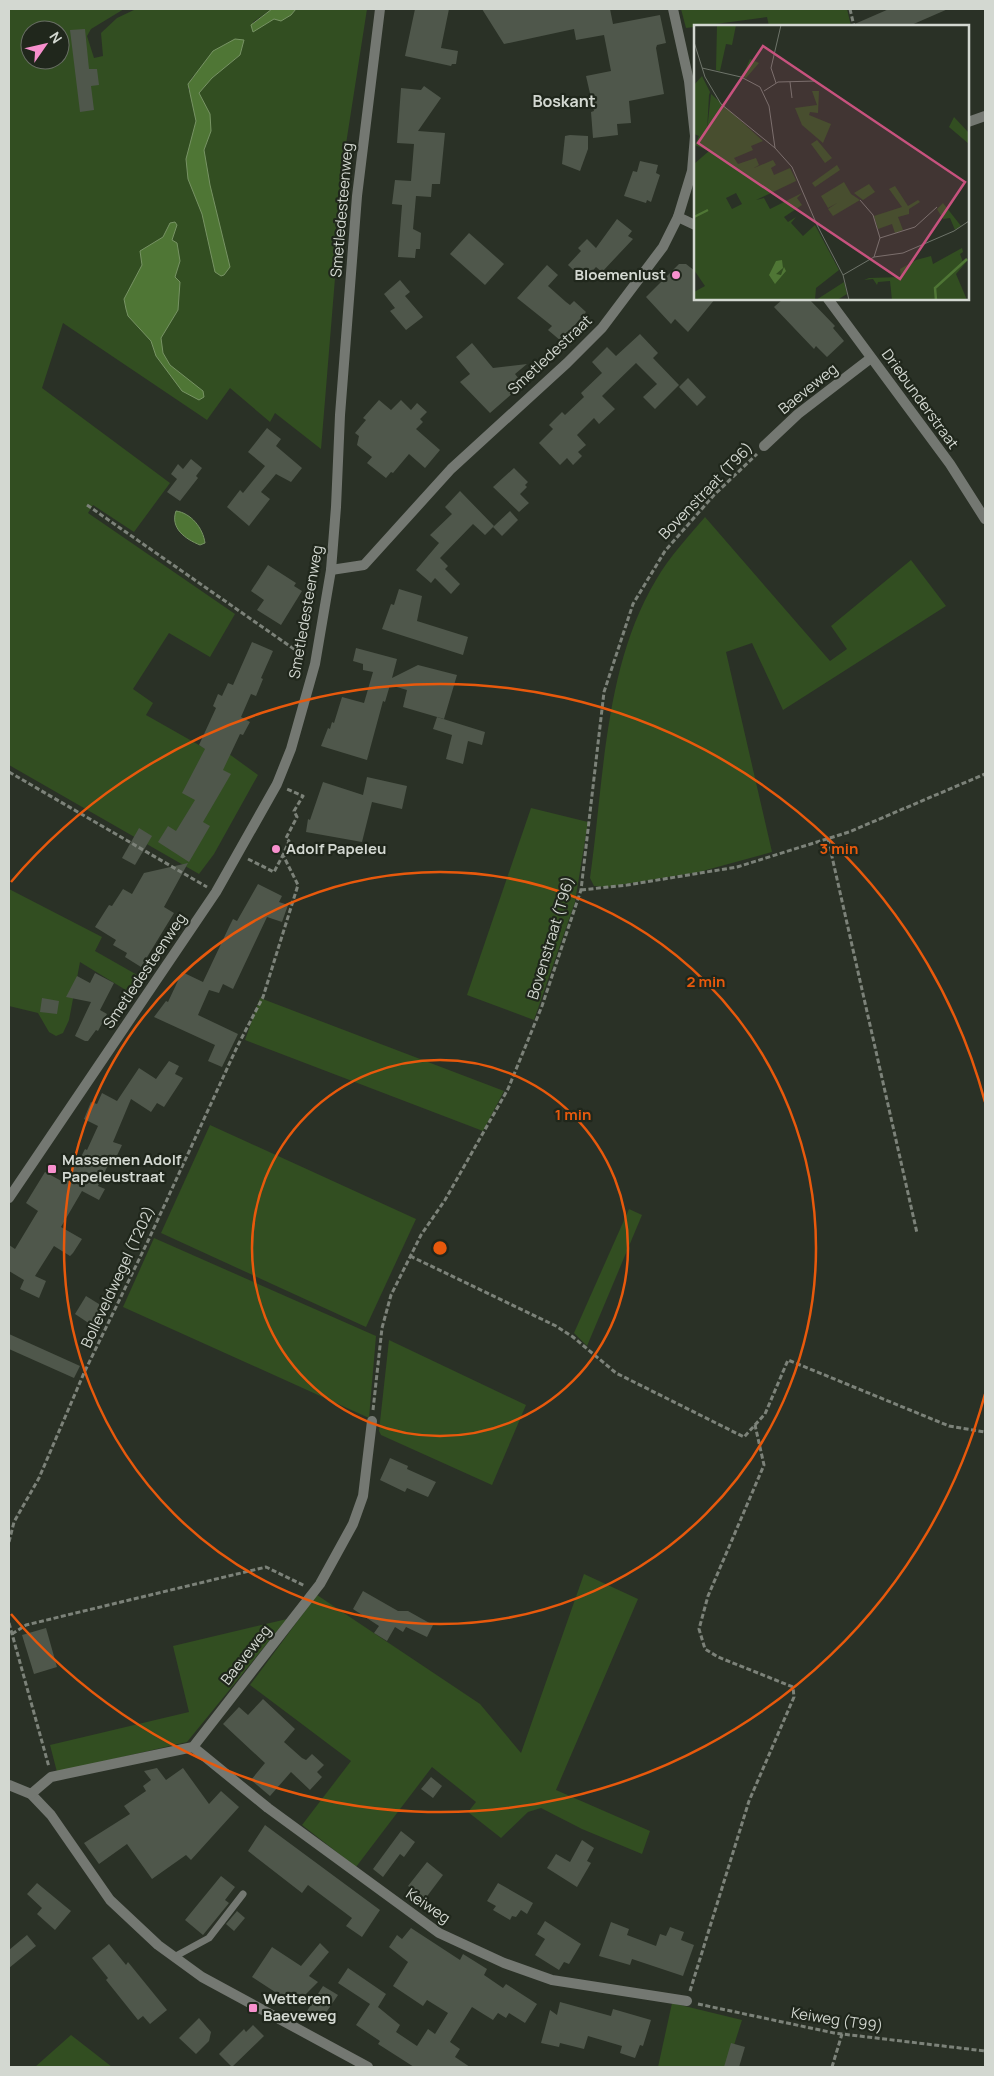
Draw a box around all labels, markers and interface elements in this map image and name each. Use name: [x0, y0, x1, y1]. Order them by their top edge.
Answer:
north arrow: [20, 20, 70, 70]
inset map: [694, 25, 969, 300]
text: N: [46, 28, 67, 47]
district label: Boskant: [532, 90, 596, 112]
street label: Smetledesteenweg: [325, 142, 358, 278]
place label: Bloemenlust: [574, 264, 666, 285]
marker: Bloemenlust: [670, 269, 682, 281]
street label: Smetledestraat: [503, 310, 596, 399]
street label: Driebunderstraat: [877, 344, 964, 453]
street label: Baeveweg: [774, 358, 842, 419]
street label: Bovenstraat (T96): [654, 437, 757, 544]
street label: Smetledesteenweg: [283, 543, 328, 680]
place label: Adolf Papeleu: [286, 838, 386, 859]
text: 3 min: [820, 838, 858, 859]
marker: Adolf Papeleu: [270, 843, 282, 855]
street label: Bovenstraat (T96): [522, 874, 579, 1002]
street label: Smetledesteenweg: [98, 909, 191, 1033]
text: 2 min: [686, 971, 726, 992]
text: 1 min: [555, 1104, 591, 1125]
place label: Massemen Adolf Papeleustraat: [62, 1149, 182, 1187]
marker: Massemen Adolf Papeleustraat: [46, 1163, 58, 1175]
street label: Bolleveldwegel (T202): [75, 1203, 160, 1351]
centre of rings: [431, 1239, 449, 1257]
street label: Baeveweg: [216, 1620, 276, 1689]
street label: Keiweg: [402, 1883, 455, 1928]
place label: Wetteren Baeveweg: [263, 1988, 337, 2026]
marker: Wetteren Baeveweg: [247, 2002, 259, 2014]
street label: Keiweg (T99): [790, 2002, 885, 2037]

